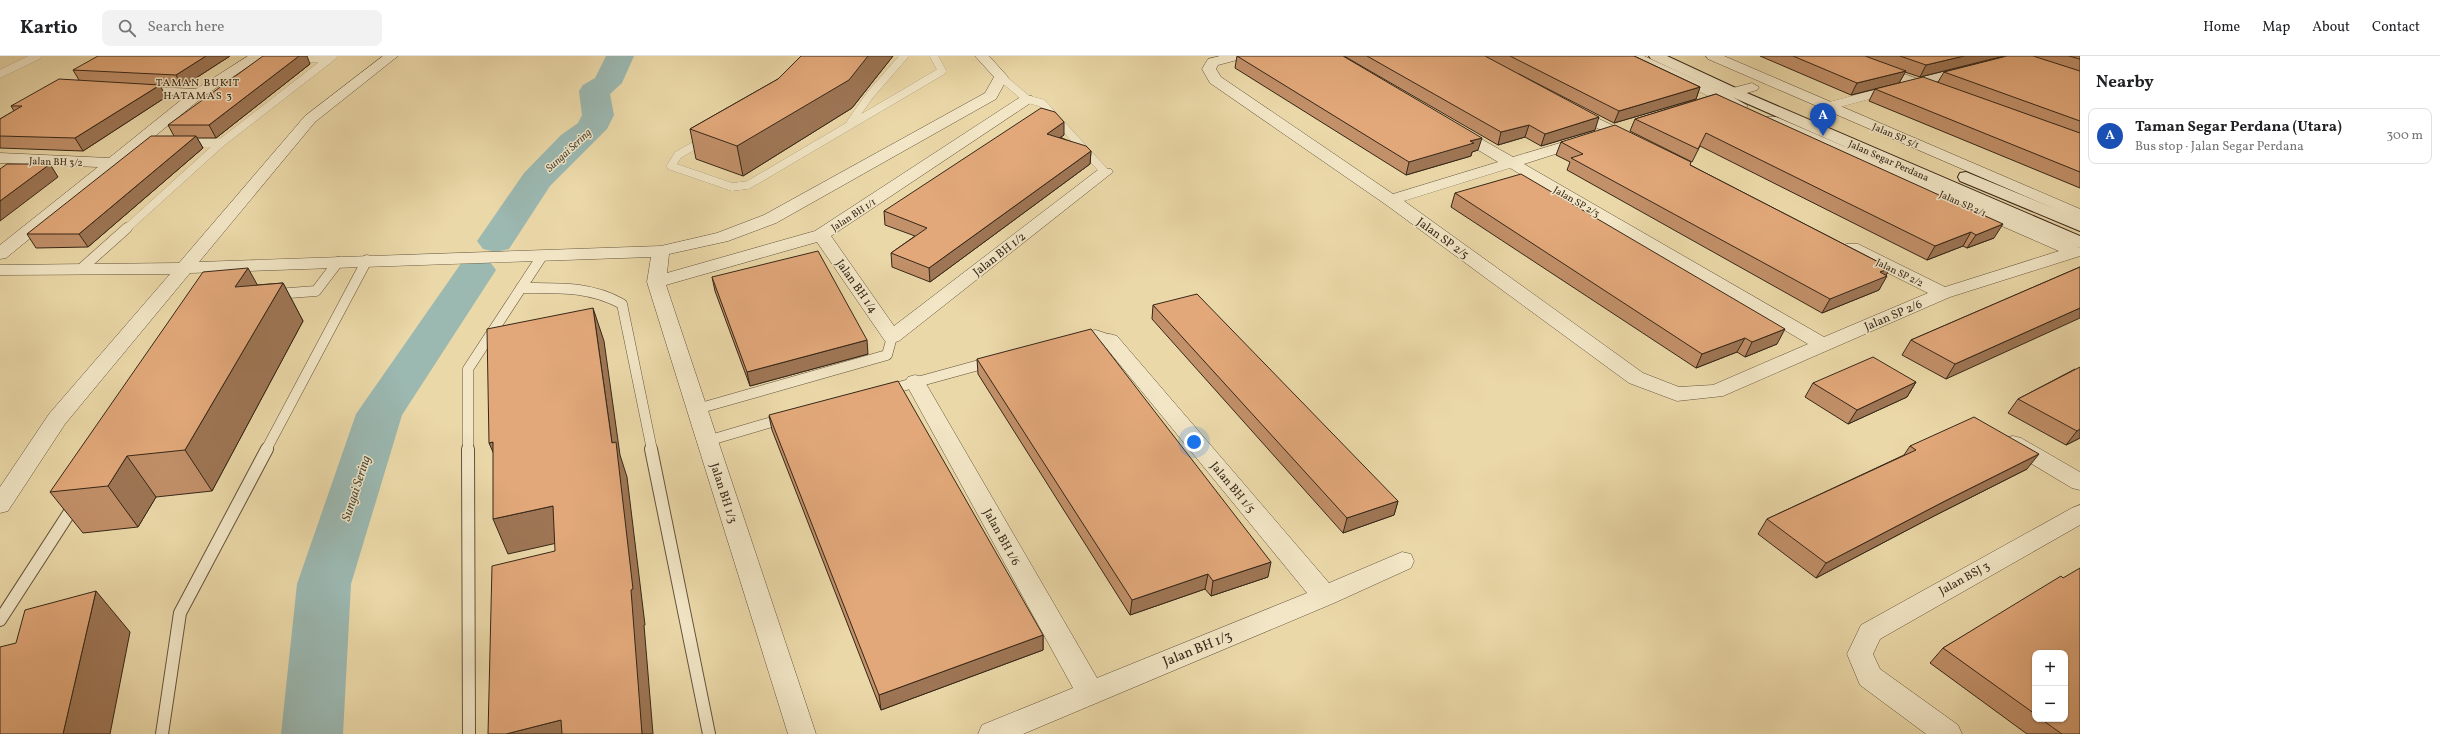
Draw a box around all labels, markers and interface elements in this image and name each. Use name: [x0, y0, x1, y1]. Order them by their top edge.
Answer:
search box: [102, 10, 382, 46]
text: Kartio: [20, 15, 78, 41]
icon: search: [116, 17, 138, 39]
text: Search here: [148, 17, 224, 38]
text: Home: [2203, 18, 2240, 37]
text: Map: [2262, 18, 2290, 37]
text: About: [2312, 18, 2350, 37]
text: Contact: [2372, 18, 2420, 37]
text: Nearby: [2096, 71, 2154, 94]
district label: TAMAN BUKIT HATAMAS 3: [156, 76, 240, 104]
pin: A: [1810, 103, 1836, 136]
text: Taman Segar Perdana (Utara): [2135, 117, 2342, 138]
street label: Jalan SP 5/1: [1870, 120, 1921, 152]
water label: Sungai Sering: [543, 126, 595, 176]
text: A: [2105, 127, 2115, 145]
text: 300 m: [2387, 127, 2423, 145]
street label: Jalan Segar Perdana: [1846, 137, 1931, 185]
text: Bus stop · Jalan Segar Perdana: [2135, 138, 2304, 156]
street label: Jalan BH 3/2: [29, 154, 83, 170]
street label: Jalan SP 2/3: [1551, 183, 1602, 221]
street label: Jalan SP 2/1: [1937, 187, 1988, 221]
street label: Jalan BH 1/1: [828, 195, 879, 235]
street label: Jalan SP 2/5: [1413, 214, 1472, 263]
street label: Jalan BH 1/2: [970, 229, 1029, 280]
street label: Jalan SP 2/2: [1873, 255, 1926, 290]
street label: Jalan BH 1/4: [832, 256, 881, 317]
street label: Jalan SP 2/6: [1862, 297, 1925, 335]
your location: [1184, 432, 1204, 452]
water label: Sungai Sering: [338, 453, 376, 524]
street label: Jalan BH 1/5: [1206, 459, 1258, 517]
street label: Jalan BH 1/3: [706, 461, 740, 526]
street label: Jalan BH 1/6: [979, 506, 1023, 569]
street label: Jalan BSJ 3: [1936, 558, 1993, 599]
street label: Jalan BH 1/3: [1160, 627, 1235, 672]
map controls: [2032, 650, 2068, 722]
button: +: [2032, 650, 2068, 686]
button: −: [2032, 686, 2068, 722]

